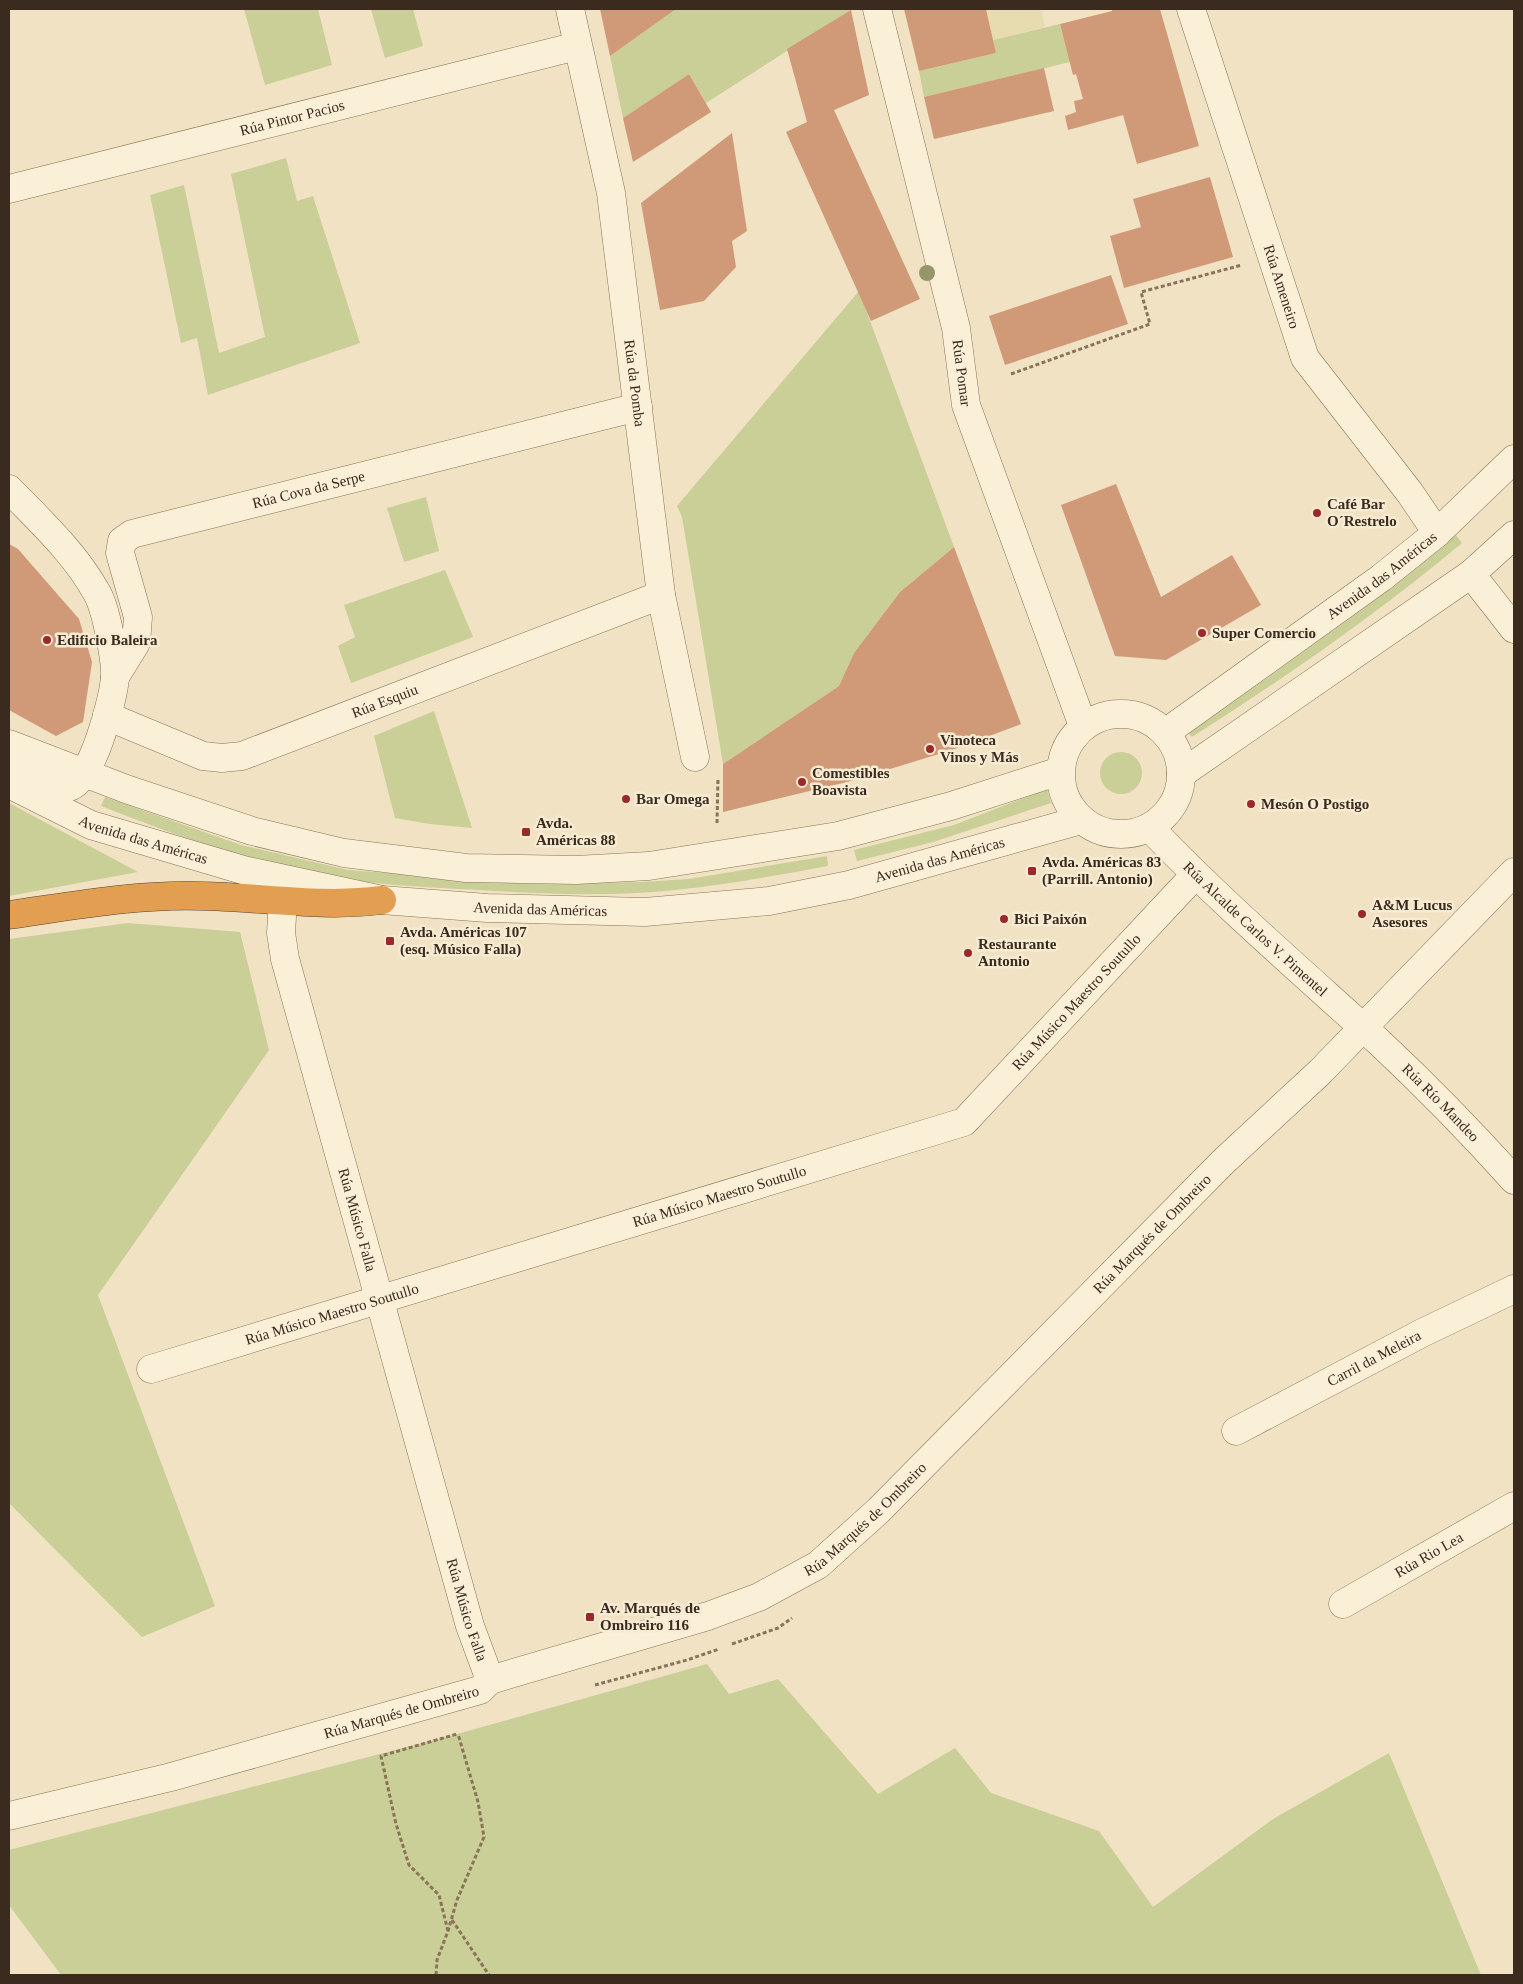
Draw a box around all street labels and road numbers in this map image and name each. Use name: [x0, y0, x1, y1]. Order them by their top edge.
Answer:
street label: Rúa Pintor Pacios: [238, 97, 346, 139]
street label: Rúa Ameneiro: [1261, 243, 1303, 330]
street label: Rúa da Pomba: [621, 339, 648, 428]
street label: Rúa Pomar: [950, 339, 974, 407]
street label: Rúa Cova da Serpe: [251, 468, 367, 511]
street label: Avenida das Américas: [1324, 528, 1440, 622]
street label: Rúa Esquiu: [349, 681, 420, 721]
street label: Avenida das Américas: [76, 812, 210, 867]
street label: Avenida das Américas: [873, 834, 1007, 885]
street label: Rúa Alcalde Carlos V. Pimentel: [1180, 859, 1331, 1000]
street label: Avenida das Américas: [473, 899, 608, 919]
street label: Rúa Músico Maestro Soutullo: [1009, 931, 1144, 1073]
street label: Rúa Río Mandeo: [1399, 1061, 1482, 1145]
street label: Rúa Músico Maestro Soutullo: [631, 1162, 808, 1230]
street label: Rúa Músico Falla: [335, 1166, 379, 1274]
street label: Rúa Marqués de Ombreiro: [1090, 1171, 1214, 1297]
street label: Rúa Músico Maestro Soutullo: [243, 1280, 421, 1348]
street label: Carril da Meleira: [1325, 1327, 1424, 1389]
street label: Rúa Marqués de Ombreiro: [801, 1459, 929, 1579]
street label: Rúa Rio Lea: [1392, 1529, 1466, 1581]
street label: Rúa Músico Falla: [444, 1556, 490, 1664]
street label: Rúa Marqués de Ombreiro: [322, 1683, 481, 1742]

